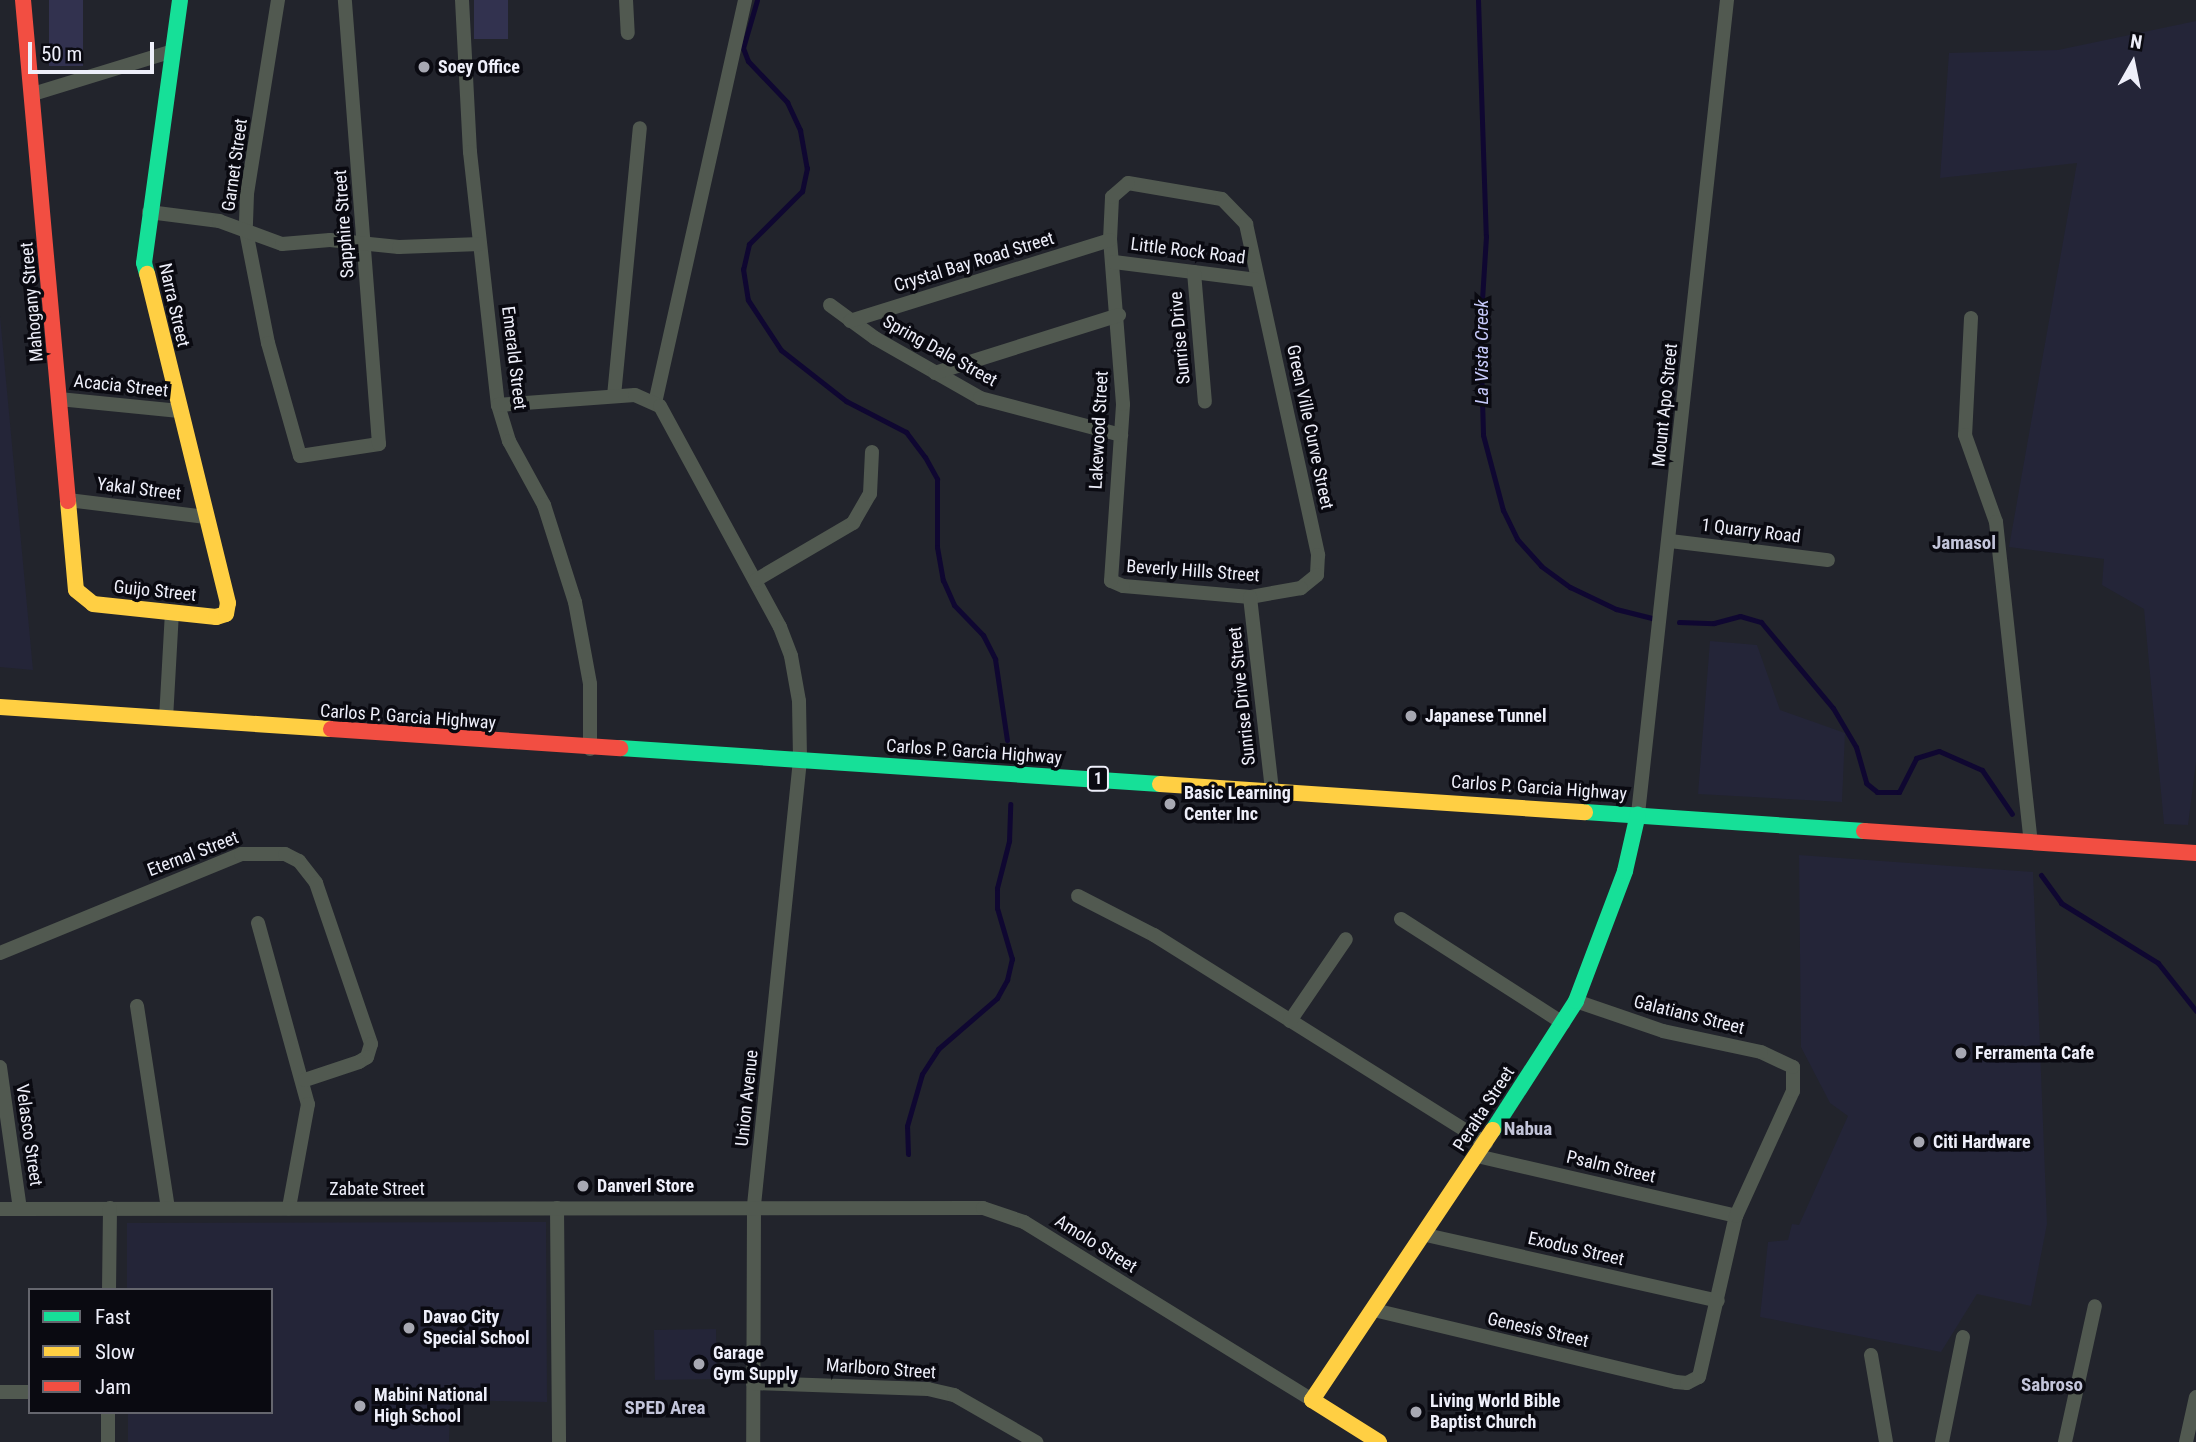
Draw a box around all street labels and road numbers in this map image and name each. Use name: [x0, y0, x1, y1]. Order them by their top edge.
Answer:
street label: Garnet Street: [218, 117, 252, 213]
street label: Sapphire Street: [329, 169, 359, 279]
street label: Crystal Bay Road Street: [891, 227, 1057, 297]
street label: Little Rock Road: [1129, 233, 1247, 269]
street label: Mahogany Street: [16, 241, 48, 363]
street label: Narra Street: [154, 261, 194, 349]
street label: Sunrise Drive: [1165, 291, 1195, 385]
street label: Emerald Street: [497, 305, 531, 411]
street label: Spring Dale Street: [879, 311, 1001, 391]
street label: Mount Apo Street: [1648, 342, 1682, 468]
street label: Green Ville Curve Street: [1282, 343, 1338, 511]
street label: Acacia Street: [73, 370, 169, 402]
street label: Lakewood Street: [1085, 370, 1113, 490]
street label: Yakal Street: [96, 473, 182, 505]
street label: 1 Quarry Road: [1700, 514, 1802, 548]
street label: Beverly Hills Street: [1126, 556, 1260, 586]
street label: Guijo Street: [113, 576, 197, 606]
street label: Sunrise Drive Street: [1224, 626, 1260, 766]
street label: Carlos P. Garcia Highway: [319, 700, 497, 734]
street label: Carlos P. Garcia Highway: [885, 735, 1063, 769]
road number: 1: [1086, 766, 1110, 792]
street label: Carlos P. Garcia Highway: [1450, 771, 1628, 805]
street label: Eternal Street: [144, 827, 242, 881]
street label: Galatians Street: [1631, 991, 1747, 1039]
street label: Union Avenue: [731, 1049, 763, 1147]
street label: Peralta Street: [1449, 1063, 1519, 1155]
street label: Velasco Street: [11, 1083, 47, 1187]
street label: Psalm Street: [1564, 1146, 1658, 1188]
street label: Zabate Street: [329, 1178, 425, 1200]
street label: Amolo Street: [1051, 1210, 1141, 1278]
street label: Exodus Street: [1526, 1227, 1626, 1271]
street label: Genesis Street: [1485, 1308, 1591, 1352]
street label: Marlboro Street: [825, 1354, 937, 1384]

